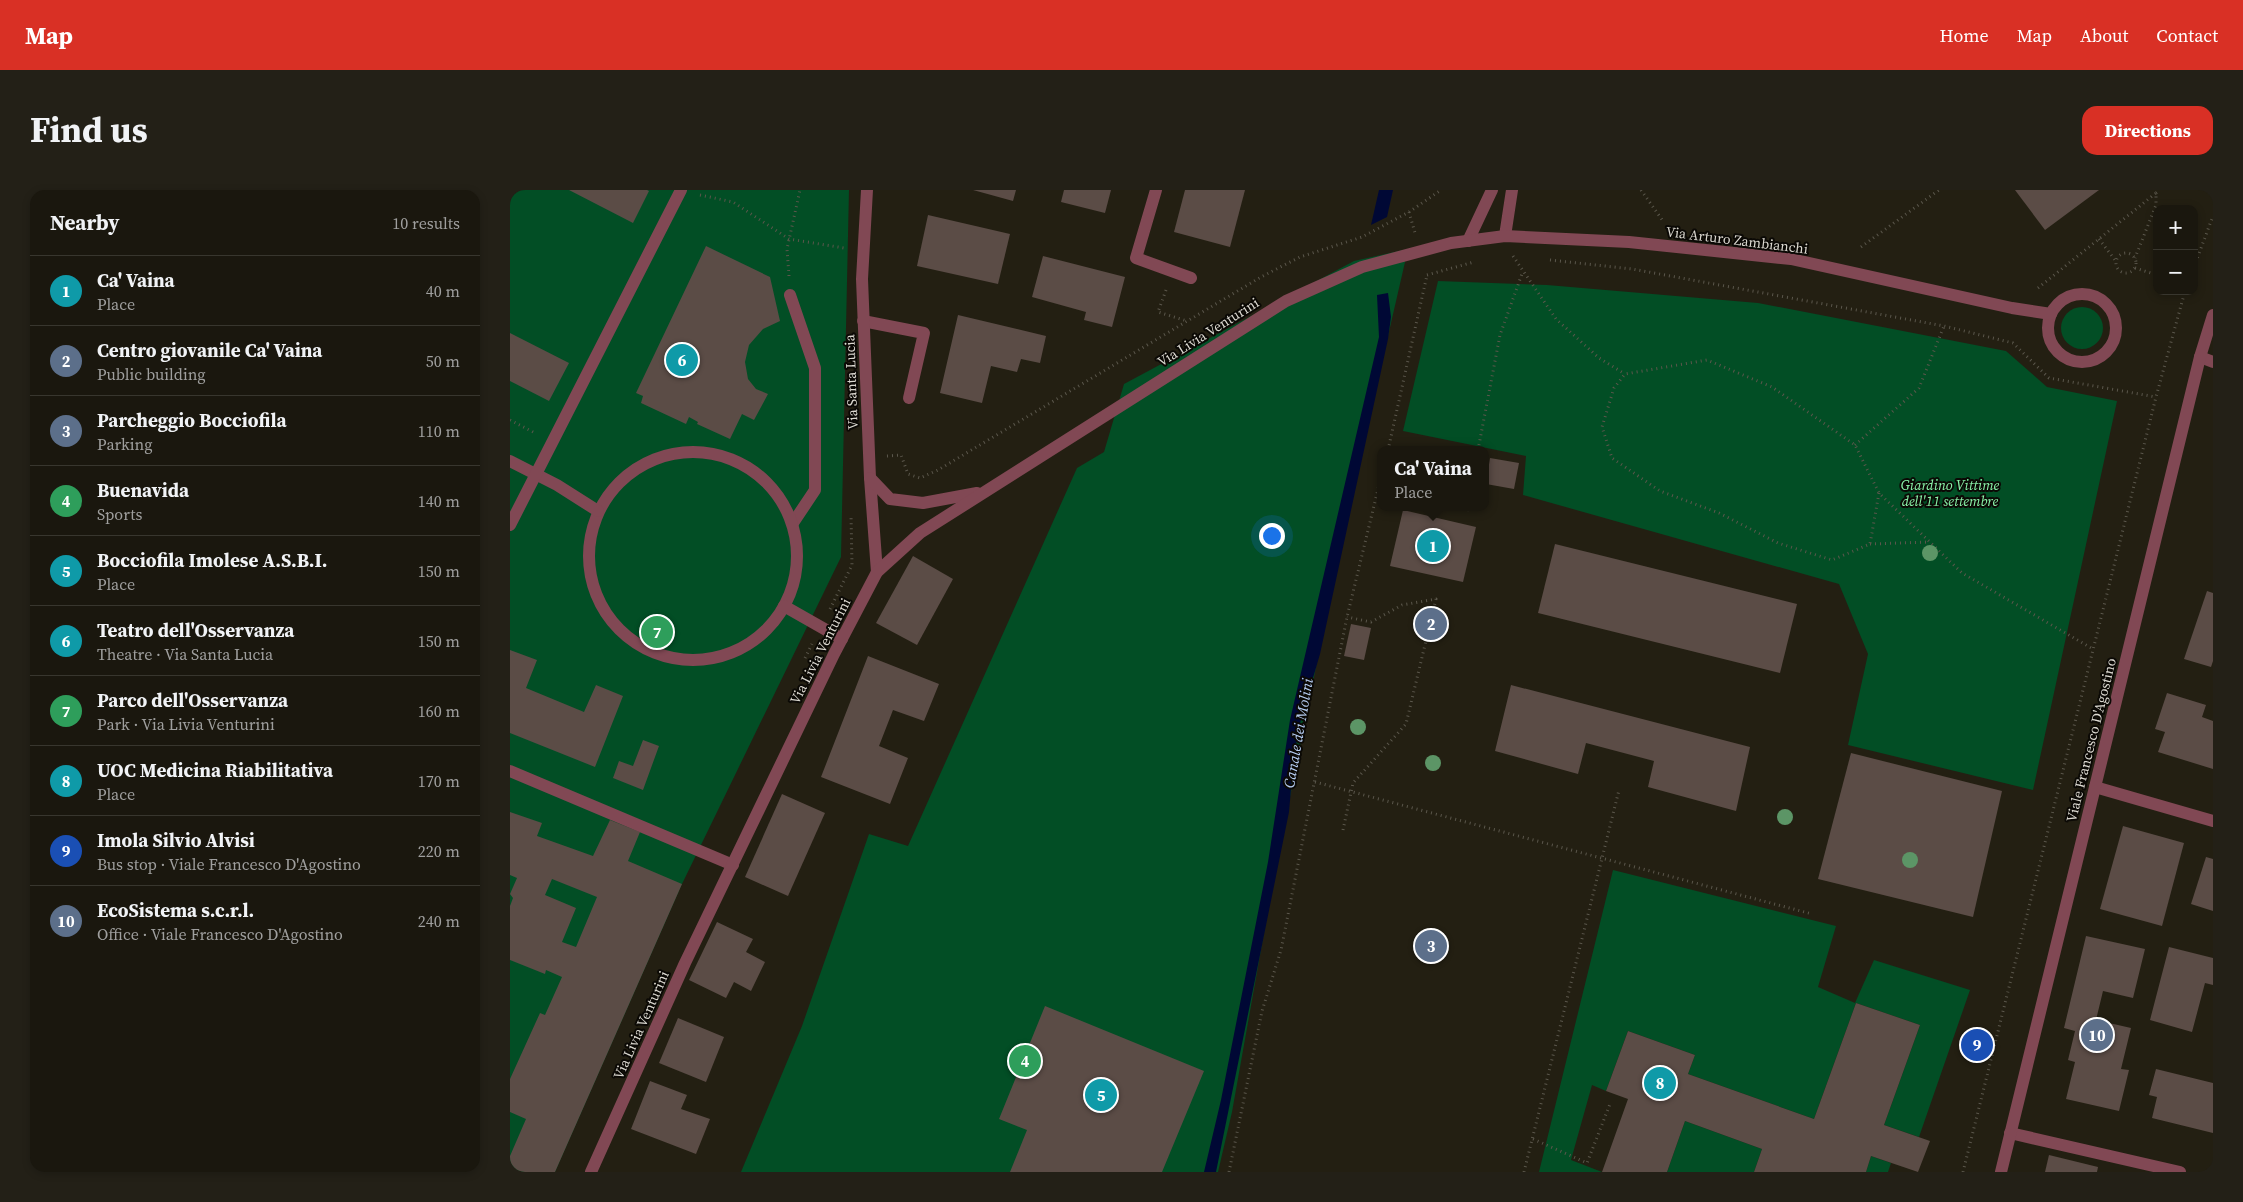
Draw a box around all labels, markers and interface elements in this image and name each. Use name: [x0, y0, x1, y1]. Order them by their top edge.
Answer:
text: Map: [25, 19, 73, 52]
text: Home: [1940, 23, 1989, 48]
text: Map: [2017, 23, 2052, 48]
text: About: [2080, 23, 2128, 48]
text: Contact: [2156, 23, 2218, 48]
text: Find us: [30, 106, 148, 154]
button: Directions: [2082, 106, 2213, 155]
map controls: [2153, 205, 2198, 295]
button: +: [2153, 205, 2198, 250]
text: Nearby: [50, 208, 120, 237]
text: 10 results: [392, 212, 460, 234]
street label: Via Arturo Zambianchi: [1665, 221, 1809, 259]
button: −: [2153, 250, 2198, 295]
text: Ca' Vaina: [97, 267, 175, 293]
text: 1: [62, 280, 70, 302]
text: 40 m: [426, 280, 460, 302]
text: Place: [97, 293, 135, 315]
street label: Via Livia Venturini: [1153, 293, 1263, 371]
street label: Via Santa Lucia: [839, 333, 863, 430]
text: Centro giovanile Ca' Vaina: [97, 337, 322, 363]
pin: 6: [666, 341, 698, 379]
text: 2: [62, 350, 70, 372]
text: 50 m: [426, 350, 460, 372]
text: Public building: [97, 363, 206, 385]
text: Parcheggio Bocciofila: [97, 407, 287, 433]
text: 3: [62, 420, 70, 442]
text: 110 m: [418, 420, 460, 442]
text: Parking: [97, 433, 153, 455]
popup: [1377, 446, 1489, 511]
text: Ca' Vaina: [1394, 455, 1472, 481]
park label: Giardino Vittime dell'11 settembre: [1901, 475, 2000, 511]
text: Buenavida: [97, 477, 189, 503]
text: Place: [1394, 481, 1432, 503]
text: 4: [62, 490, 70, 512]
text: 140 m: [418, 490, 460, 512]
text: Sports: [97, 503, 142, 525]
your location: [1259, 523, 1285, 549]
pin: 1: [1417, 527, 1449, 565]
text: Bocciofila Imolese A.S.B.I.: [97, 547, 328, 573]
text: 5: [62, 560, 70, 582]
text: 150 m: [418, 560, 460, 582]
text: Place: [97, 573, 135, 595]
street label: Via Livia Venturini: [785, 595, 855, 707]
pin: 2: [1415, 605, 1447, 643]
pin: 7: [641, 613, 673, 651]
text: Teatro dell'Osservanza: [97, 617, 294, 643]
text: 6: [62, 630, 70, 652]
text: 150 m: [418, 630, 460, 652]
text: Theatre · Via Santa Lucia: [97, 643, 273, 665]
street label: Viale Francesco D'Agostino: [2061, 656, 2121, 824]
water label: Canale dei Molini: [1278, 676, 1318, 790]
text: Parco dell'Osservanza: [97, 687, 288, 713]
text: 7: [62, 700, 70, 722]
text: 160 m: [418, 700, 460, 722]
text: Park · Via Livia Venturini: [97, 713, 275, 735]
text: UOC Medicina Riabilitativa: [97, 757, 333, 783]
text: 8: [62, 770, 70, 792]
text: 170 m: [418, 770, 460, 792]
text: Place: [97, 783, 135, 805]
text: Imola Silvio Alvisi: [97, 827, 255, 853]
text: 9: [62, 840, 70, 862]
text: 220 m: [418, 840, 460, 862]
text: Bus stop · Viale Francesco D'Agostino: [97, 853, 361, 875]
text: EcoSistema s.c.r.l.: [97, 897, 254, 923]
text: 10: [57, 910, 75, 932]
text: 240 m: [418, 910, 460, 932]
text: Office · Viale Francesco D'Agostino: [97, 923, 343, 945]
pin: 3: [1415, 927, 1447, 965]
street label: Via Livia Venturini: [608, 968, 674, 1082]
pin: 10: [2081, 1016, 2113, 1054]
pin: 9: [1961, 1026, 1993, 1064]
pin: 4: [1009, 1042, 1041, 1080]
pin: 8: [1644, 1064, 1676, 1102]
pin: 5: [1085, 1076, 1117, 1114]

